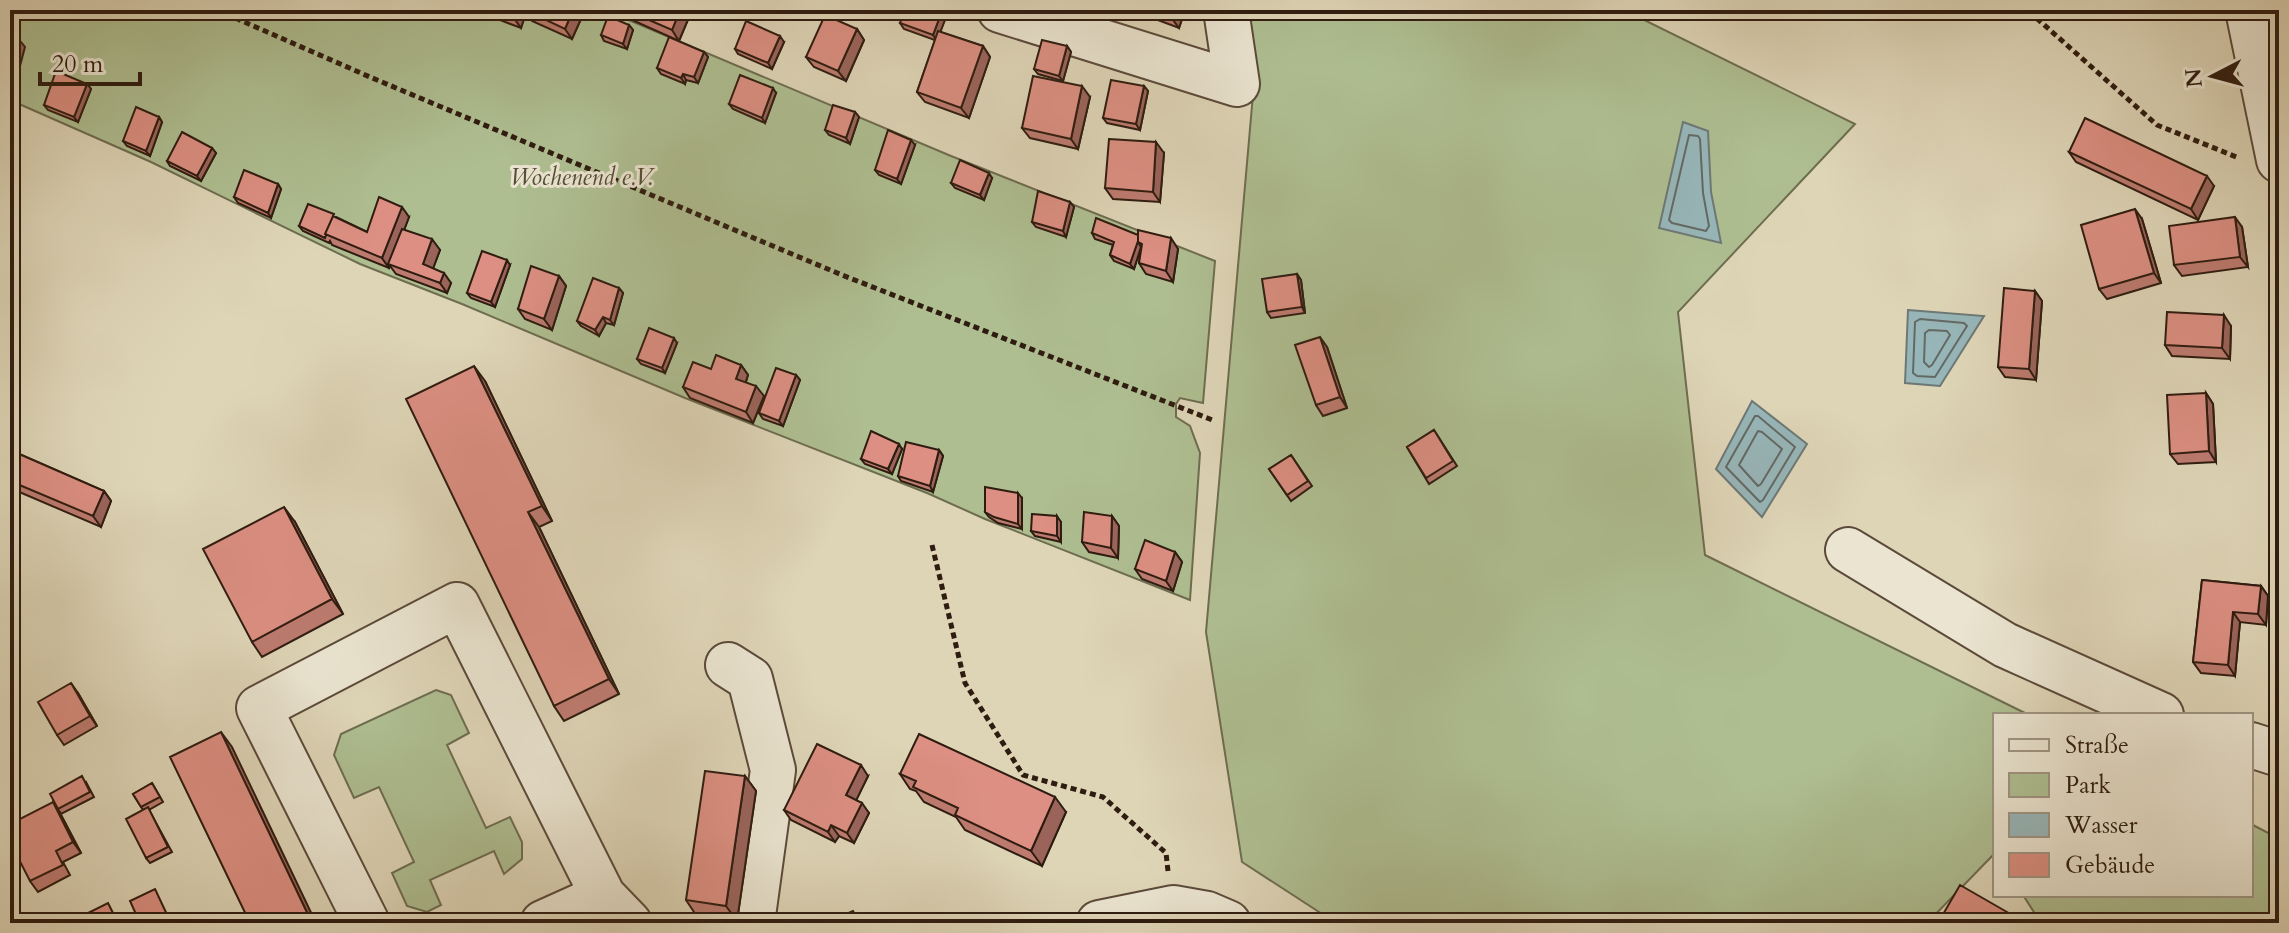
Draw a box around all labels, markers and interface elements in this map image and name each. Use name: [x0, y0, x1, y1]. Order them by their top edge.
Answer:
scale bar: [40, 36, 140, 86]
north arrow: [2173, 36, 2253, 116]
text: 20 m: [52, 48, 104, 81]
text: N: [2178, 67, 2210, 89]
park label: Wochenend e.V.: [510, 161, 655, 194]
legend: [1993, 713, 2253, 897]
text: Straße: [2065, 729, 2129, 762]
text: Park: [2065, 769, 2111, 802]
text: Wasser: [2064, 809, 2138, 842]
text: Gebäude: [2065, 849, 2155, 882]

